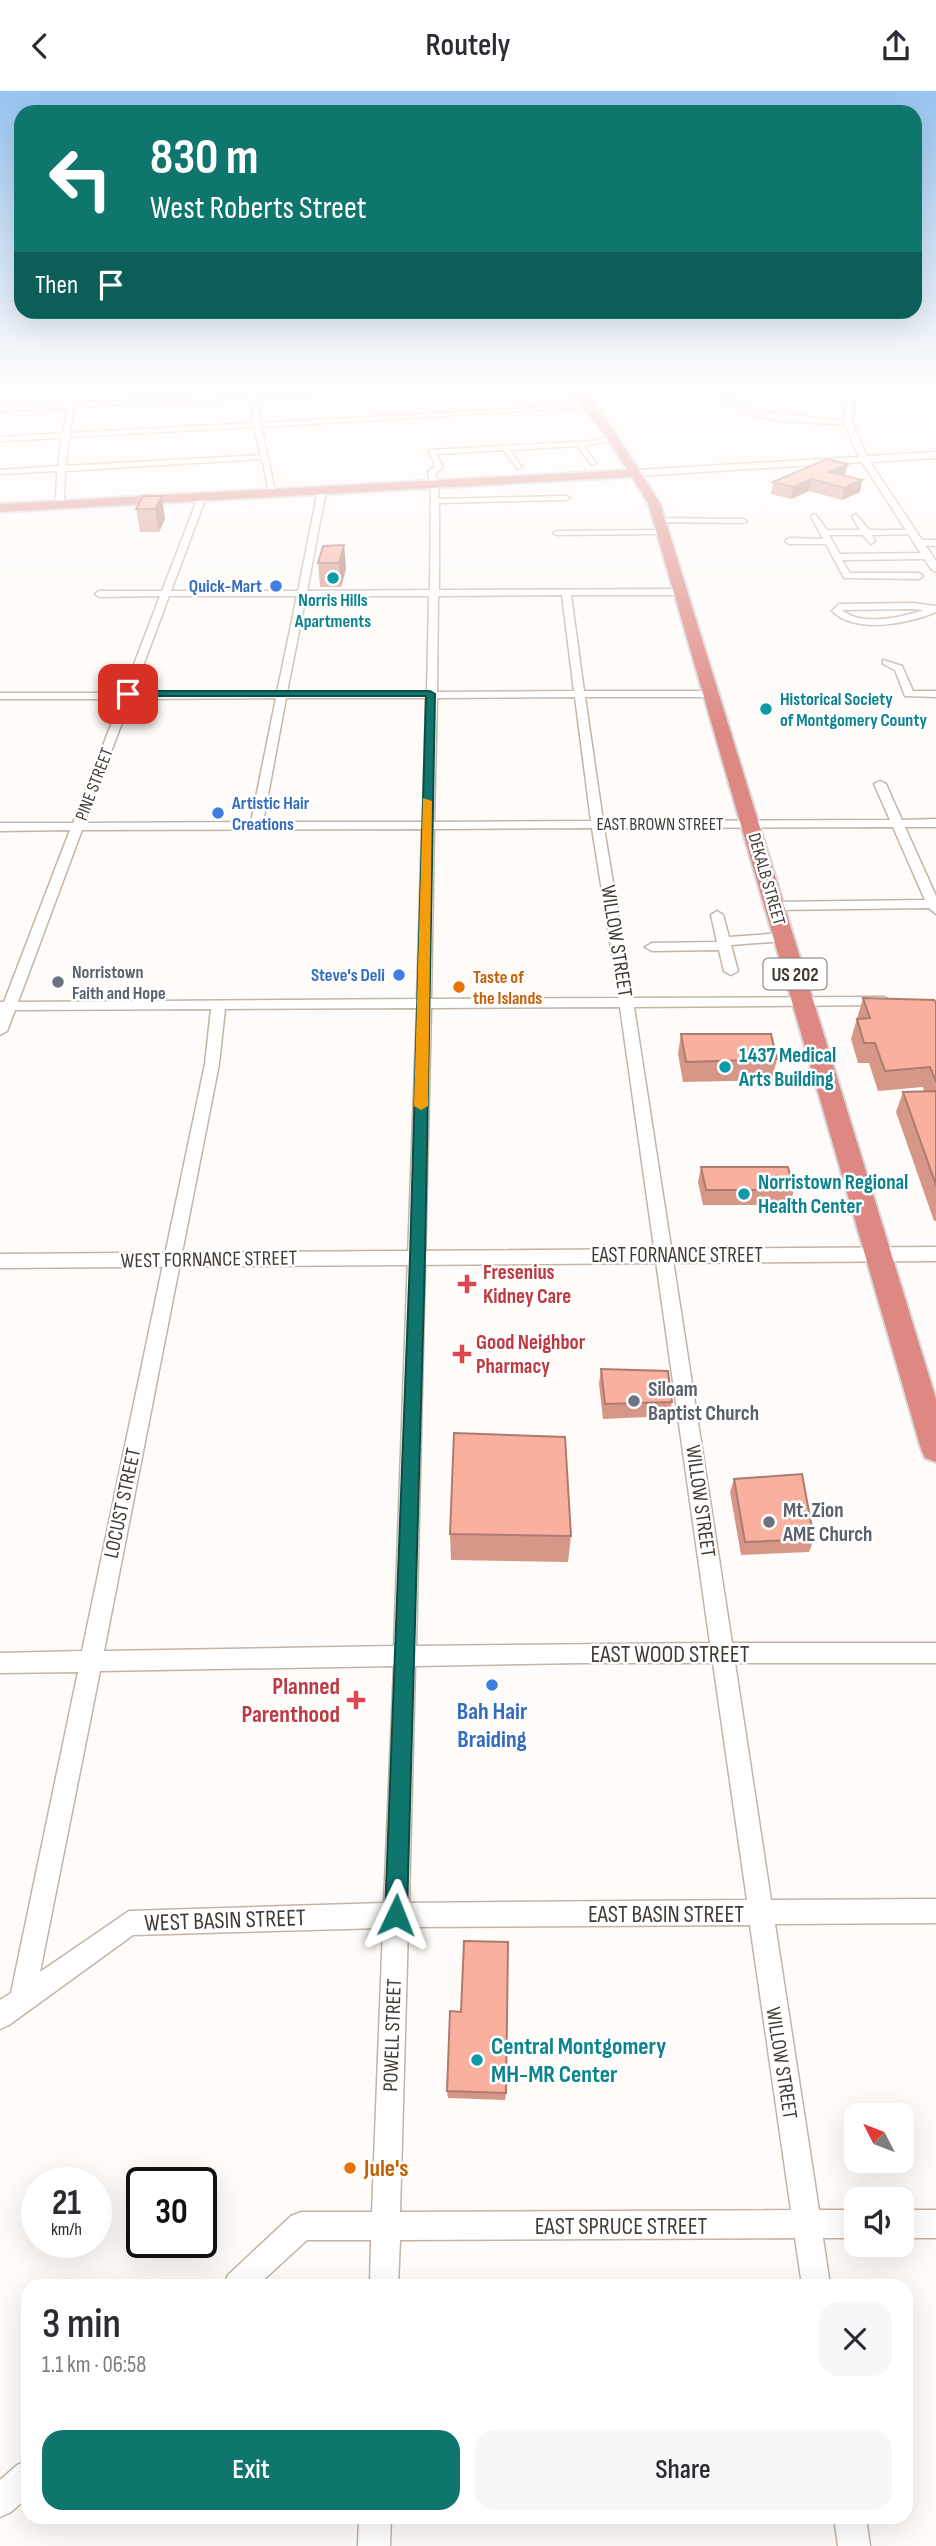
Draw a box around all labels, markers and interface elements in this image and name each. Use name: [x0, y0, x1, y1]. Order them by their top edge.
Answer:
text: Routely: [426, 26, 510, 65]
icon: back: [21, 27, 59, 65]
icon: share: [877, 27, 915, 65]
text: 830 m: [150, 129, 259, 188]
icon: left: [35, 133, 126, 224]
text: West Roberts Street: [150, 189, 367, 228]
icon: arrive: [92, 266, 130, 304]
text: Then: [35, 270, 78, 301]
marker: Norris Hills Apartments: [325, 570, 341, 586]
place label: Quick-Mart: [189, 576, 262, 597]
marker: Quick-Mart: [268, 578, 284, 594]
place label: Norris Hills Apartments: [294, 590, 371, 632]
pin: [98, 664, 158, 724]
icon: arrive: [109, 675, 147, 713]
place label: Historical Society of Montgomery County: [780, 689, 927, 731]
marker: Historical Society of Montgomery County: [758, 701, 774, 717]
street label: PINE STREET: [71, 745, 118, 823]
place label: Artistic Hair Creations: [231, 793, 310, 835]
marker: Artistic Hair Creations: [210, 805, 226, 821]
street label: EAST BROWN STREET: [597, 814, 723, 835]
street label: DEKALB STREET: [743, 831, 790, 928]
street label: WILLOW STREET: [595, 883, 638, 999]
road number: US 202: [764, 959, 826, 989]
place label: Norristown Faith and Hope: [72, 962, 166, 1004]
place label: Steve's Deli: [311, 965, 385, 986]
marker: Steve's Deli: [391, 967, 407, 983]
place label: Taste of the Islands: [473, 967, 542, 1009]
marker: Norristown Faith and Hope: [50, 974, 66, 990]
marker: Taste of the Islands: [451, 979, 467, 995]
place label: 1437 Medical Arts Building: [738, 1043, 836, 1092]
marker: 1437 Medical Arts Building: [717, 1059, 733, 1075]
place label: Norristown Regional Health Center: [758, 1170, 908, 1219]
marker: Norristown Regional Health Center: [736, 1186, 752, 1202]
street label: EAST FORNANCE STREET: [591, 1243, 763, 1268]
street label: WEST FORNANCE STREET: [121, 1245, 298, 1274]
place label: Fresenius Kidney Care: [483, 1260, 571, 1309]
marker: Fresenius Kidney Care: [457, 1274, 477, 1294]
place label: Good Neighbor Pharmacy: [476, 1330, 586, 1379]
marker: Good Neighbor Pharmacy: [454, 1346, 470, 1362]
place label: Siloam Baptist Church: [648, 1377, 759, 1426]
marker: Siloam Baptist Church: [626, 1393, 642, 1409]
street label: WILLOW STREET: [680, 1443, 721, 1559]
street label: LOCUST STREET: [99, 1445, 146, 1560]
place label: Mt. Zion AME Church: [782, 1498, 872, 1547]
marker: Mt. Zion AME Church: [761, 1514, 777, 1530]
street label: EAST WOOD STREET: [591, 1640, 750, 1669]
place label: Planned Parenthood: [241, 1672, 340, 1729]
marker: Bah Hair Braiding: [484, 1677, 500, 1693]
marker: Planned Parenthood: [346, 1690, 366, 1710]
place label: Bah Hair Braiding: [457, 1697, 528, 1754]
position arrow: [359, 1878, 433, 1952]
street label: EAST BASIN STREET: [588, 1900, 744, 1929]
street label: WEST BASIN STREET: [144, 1903, 307, 1938]
street label: POWELL STREET: [378, 1978, 407, 2092]
street label: WILLOW STREET: [760, 2005, 803, 2121]
place label: Central Montgomery MH-MR Center: [491, 2032, 666, 2089]
marker: Central Montgomery MH-MR Center: [469, 2052, 485, 2068]
north arrow: [844, 2103, 914, 2173]
map controls: [844, 2103, 914, 2257]
place label: Jule's: [363, 2154, 409, 2183]
marker: Jule's: [342, 2160, 358, 2176]
speed limit sign: 30: [126, 2167, 217, 2258]
text: 21: [52, 2182, 81, 2225]
button: sound: [844, 2187, 914, 2257]
street label: EAST SPRUCE STREET: [535, 2212, 708, 2241]
text: km/h: [51, 2219, 82, 2240]
text: 3 min: [42, 2299, 121, 2350]
button: close: [818, 2302, 892, 2376]
text: 1.1 km · 06:58: [42, 2351, 146, 2379]
button: Exit: [42, 2430, 460, 2510]
button: Share: [474, 2430, 892, 2510]

